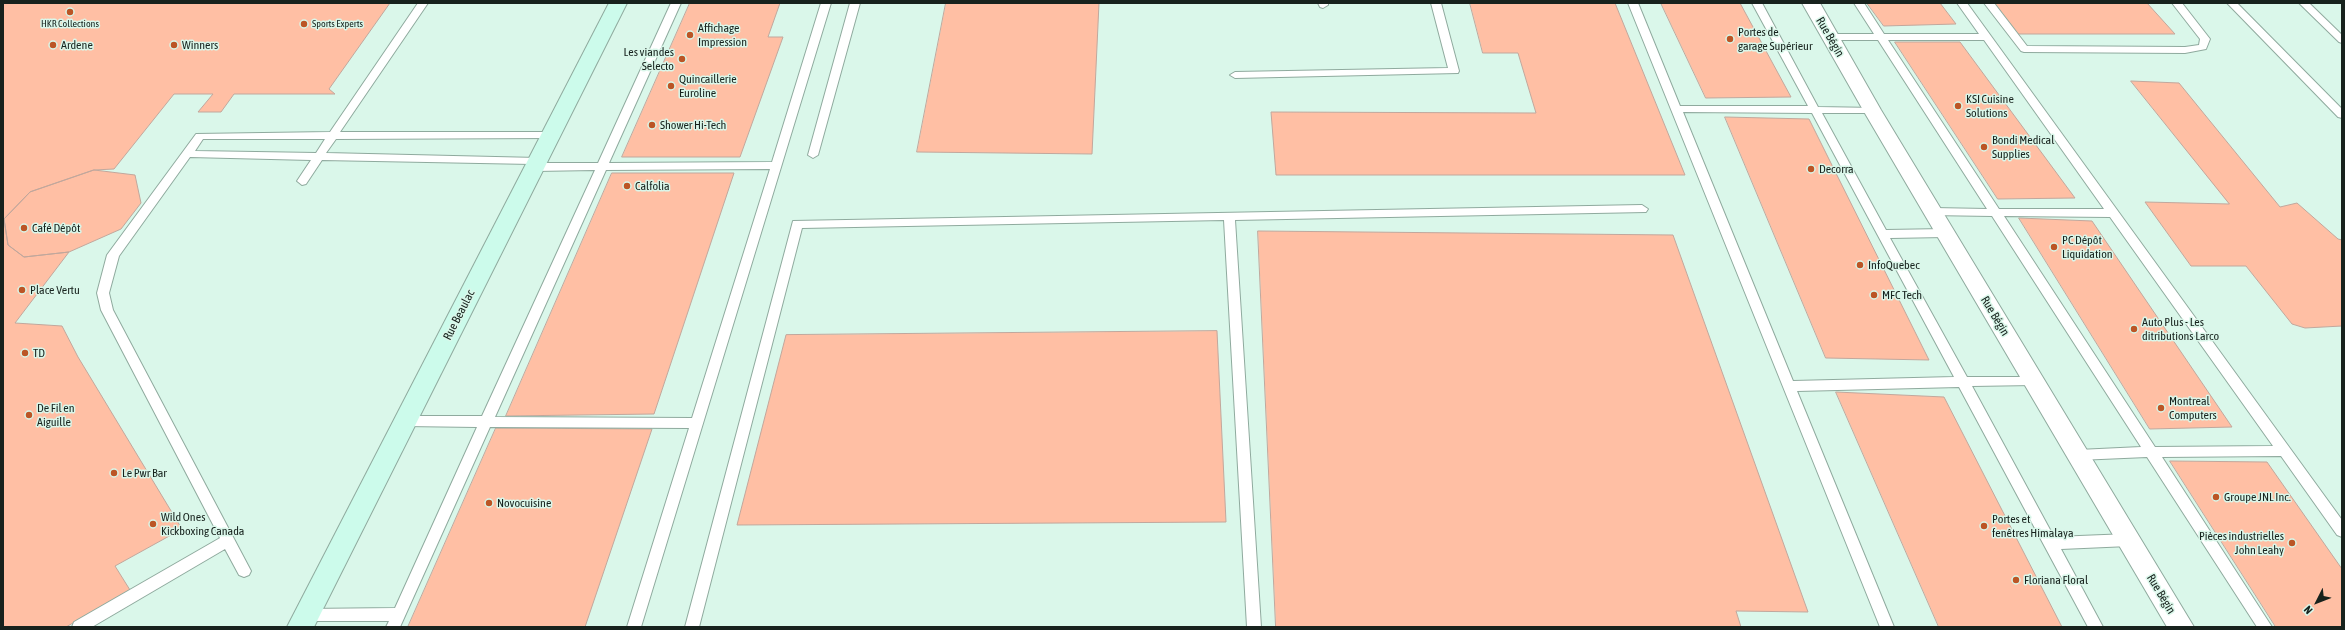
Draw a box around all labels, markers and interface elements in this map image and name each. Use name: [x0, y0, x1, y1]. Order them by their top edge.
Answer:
marker: HKR Collections: [65, 7, 75, 17]
street label: Rue Bégin: [1813, 14, 1847, 60]
place label: HKR Collections: [41, 18, 99, 30]
place label: Sports Experts: [312, 18, 363, 30]
marker: Sports Experts: [299, 19, 309, 29]
place label: Affichage Impression: [698, 21, 747, 49]
place label: Portes de garage Supérieur: [1738, 25, 1812, 53]
marker: Affichage Impression: [685, 30, 695, 40]
marker: Portes de garage Supérieur: [1725, 34, 1735, 44]
place label: Ardene: [61, 38, 93, 52]
place label: Winners: [182, 38, 218, 52]
marker: Ardene: [48, 40, 58, 50]
marker: Winners: [169, 40, 179, 50]
place label: Les viandes Selecto: [624, 45, 674, 73]
marker: Les viandes Selecto: [677, 54, 687, 64]
place label: Quincaillerie Euroline: [679, 72, 737, 100]
marker: Quincaillerie Euroline: [666, 81, 676, 91]
place label: KSI Cuisine Solutions: [1966, 92, 2014, 120]
marker: KSI Cuisine Solutions: [1953, 101, 1963, 111]
place label: Shower Hi-Tech: [660, 118, 726, 132]
marker: Shower Hi-Tech: [647, 120, 657, 130]
place label: Bondi Medical Supplies: [1992, 133, 2054, 161]
marker: Bondi Medical Supplies: [1979, 142, 1989, 152]
place label: Decorra: [1819, 162, 1854, 176]
marker: Decorra: [1806, 164, 1816, 174]
place label: Calfolia: [635, 179, 670, 193]
marker: Calfolia: [622, 181, 632, 191]
place label: Café Dépôt: [32, 221, 80, 235]
marker: Café Dépôt: [19, 223, 29, 233]
place label: PC Dépôt Liquidation: [2062, 233, 2113, 261]
marker: PC Dépôt Liquidation: [2049, 242, 2059, 252]
place label: InfoQuebec: [1868, 258, 1920, 272]
marker: InfoQuebec: [1855, 260, 1865, 270]
place label: Place Vertu: [30, 283, 80, 297]
marker: Place Vertu: [17, 285, 27, 295]
street label: Rue Beaulac: [440, 287, 478, 343]
place label: MFC Tech: [1882, 288, 1922, 302]
marker: MFC Tech: [1869, 290, 1879, 300]
street label: Rue Bégin: [1978, 294, 2012, 338]
place label: Auto Plus - Les ditributions Larco: [2142, 315, 2219, 343]
marker: Auto Plus - Les ditributions Larco: [2129, 324, 2139, 334]
place label: TD: [33, 346, 45, 360]
marker: TD: [20, 348, 30, 358]
place label: Montreal Computers: [2169, 394, 2217, 422]
place label: De Fil en Aiguille: [37, 401, 74, 429]
marker: Montreal Computers: [2156, 403, 2166, 413]
marker: De Fil en Aiguille: [24, 410, 34, 420]
place label: Le Pwr Bar: [122, 466, 167, 480]
marker: Le Pwr Bar: [109, 468, 119, 478]
place label: Groupe JNL Inc.: [2224, 490, 2291, 504]
marker: Groupe JNL Inc.: [2211, 492, 2221, 502]
place label: Novocuisine: [497, 496, 551, 510]
marker: Novocuisine: [484, 498, 494, 508]
place label: Wild Ones Kickboxing Canada: [161, 510, 244, 538]
place label: Portes et fenêtres Himalaya: [1992, 512, 2073, 540]
marker: Wild Ones Kickboxing Canada: [148, 519, 158, 529]
marker: Portes et fenêtres Himalaya: [1979, 521, 1989, 531]
place label: Pièces industrielles John Leahy: [2199, 529, 2284, 557]
marker: Pièces industrielles John Leahy: [2287, 538, 2297, 548]
street label: Rue Bégin: [2144, 572, 2178, 616]
place label: Floriana Floral: [2024, 573, 2088, 587]
marker: Floriana Floral: [2011, 575, 2021, 585]
north arrow: [2297, 582, 2337, 622]
text: N: [2301, 604, 2315, 616]

